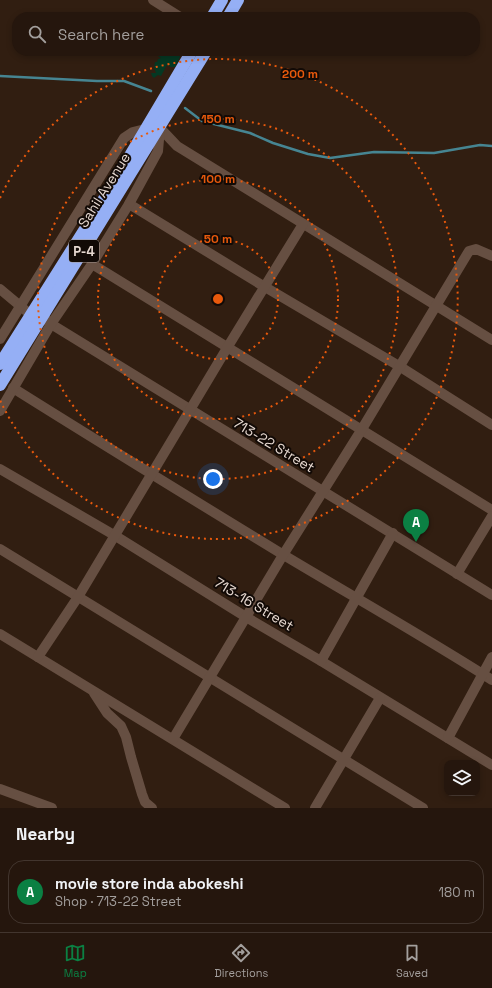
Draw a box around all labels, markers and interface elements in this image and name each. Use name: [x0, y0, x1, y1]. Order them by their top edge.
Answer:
search box: [12, 12, 480, 56]
icon: search: [26, 23, 48, 45]
text: Search here: [58, 25, 144, 44]
text: 200 m: [282, 66, 318, 82]
text: 150 m: [201, 111, 235, 127]
street label: Sahil Avenue: [74, 149, 134, 231]
text: 100 m: [201, 171, 235, 187]
text: 50 m: [204, 231, 232, 247]
road number: P-4: [69, 240, 99, 262]
centre of rings: [211, 292, 225, 306]
street label: 713-22 Street: [230, 414, 318, 476]
your location: [203, 469, 223, 489]
pin: A: [403, 509, 429, 542]
street label: 713-16 Street: [211, 573, 297, 635]
map controls: [444, 760, 480, 796]
button: layers: [444, 760, 480, 796]
text: Nearby: [16, 823, 75, 845]
text: movie store inda abokeshi: [55, 874, 244, 893]
text: A: [26, 884, 34, 901]
text: 180 m: [439, 884, 475, 901]
text: Shop · 713-22 Street: [55, 893, 182, 910]
tab: Map: [64, 942, 87, 980]
tab: Directions: [214, 942, 268, 980]
tab: Saved: [396, 942, 428, 980]

